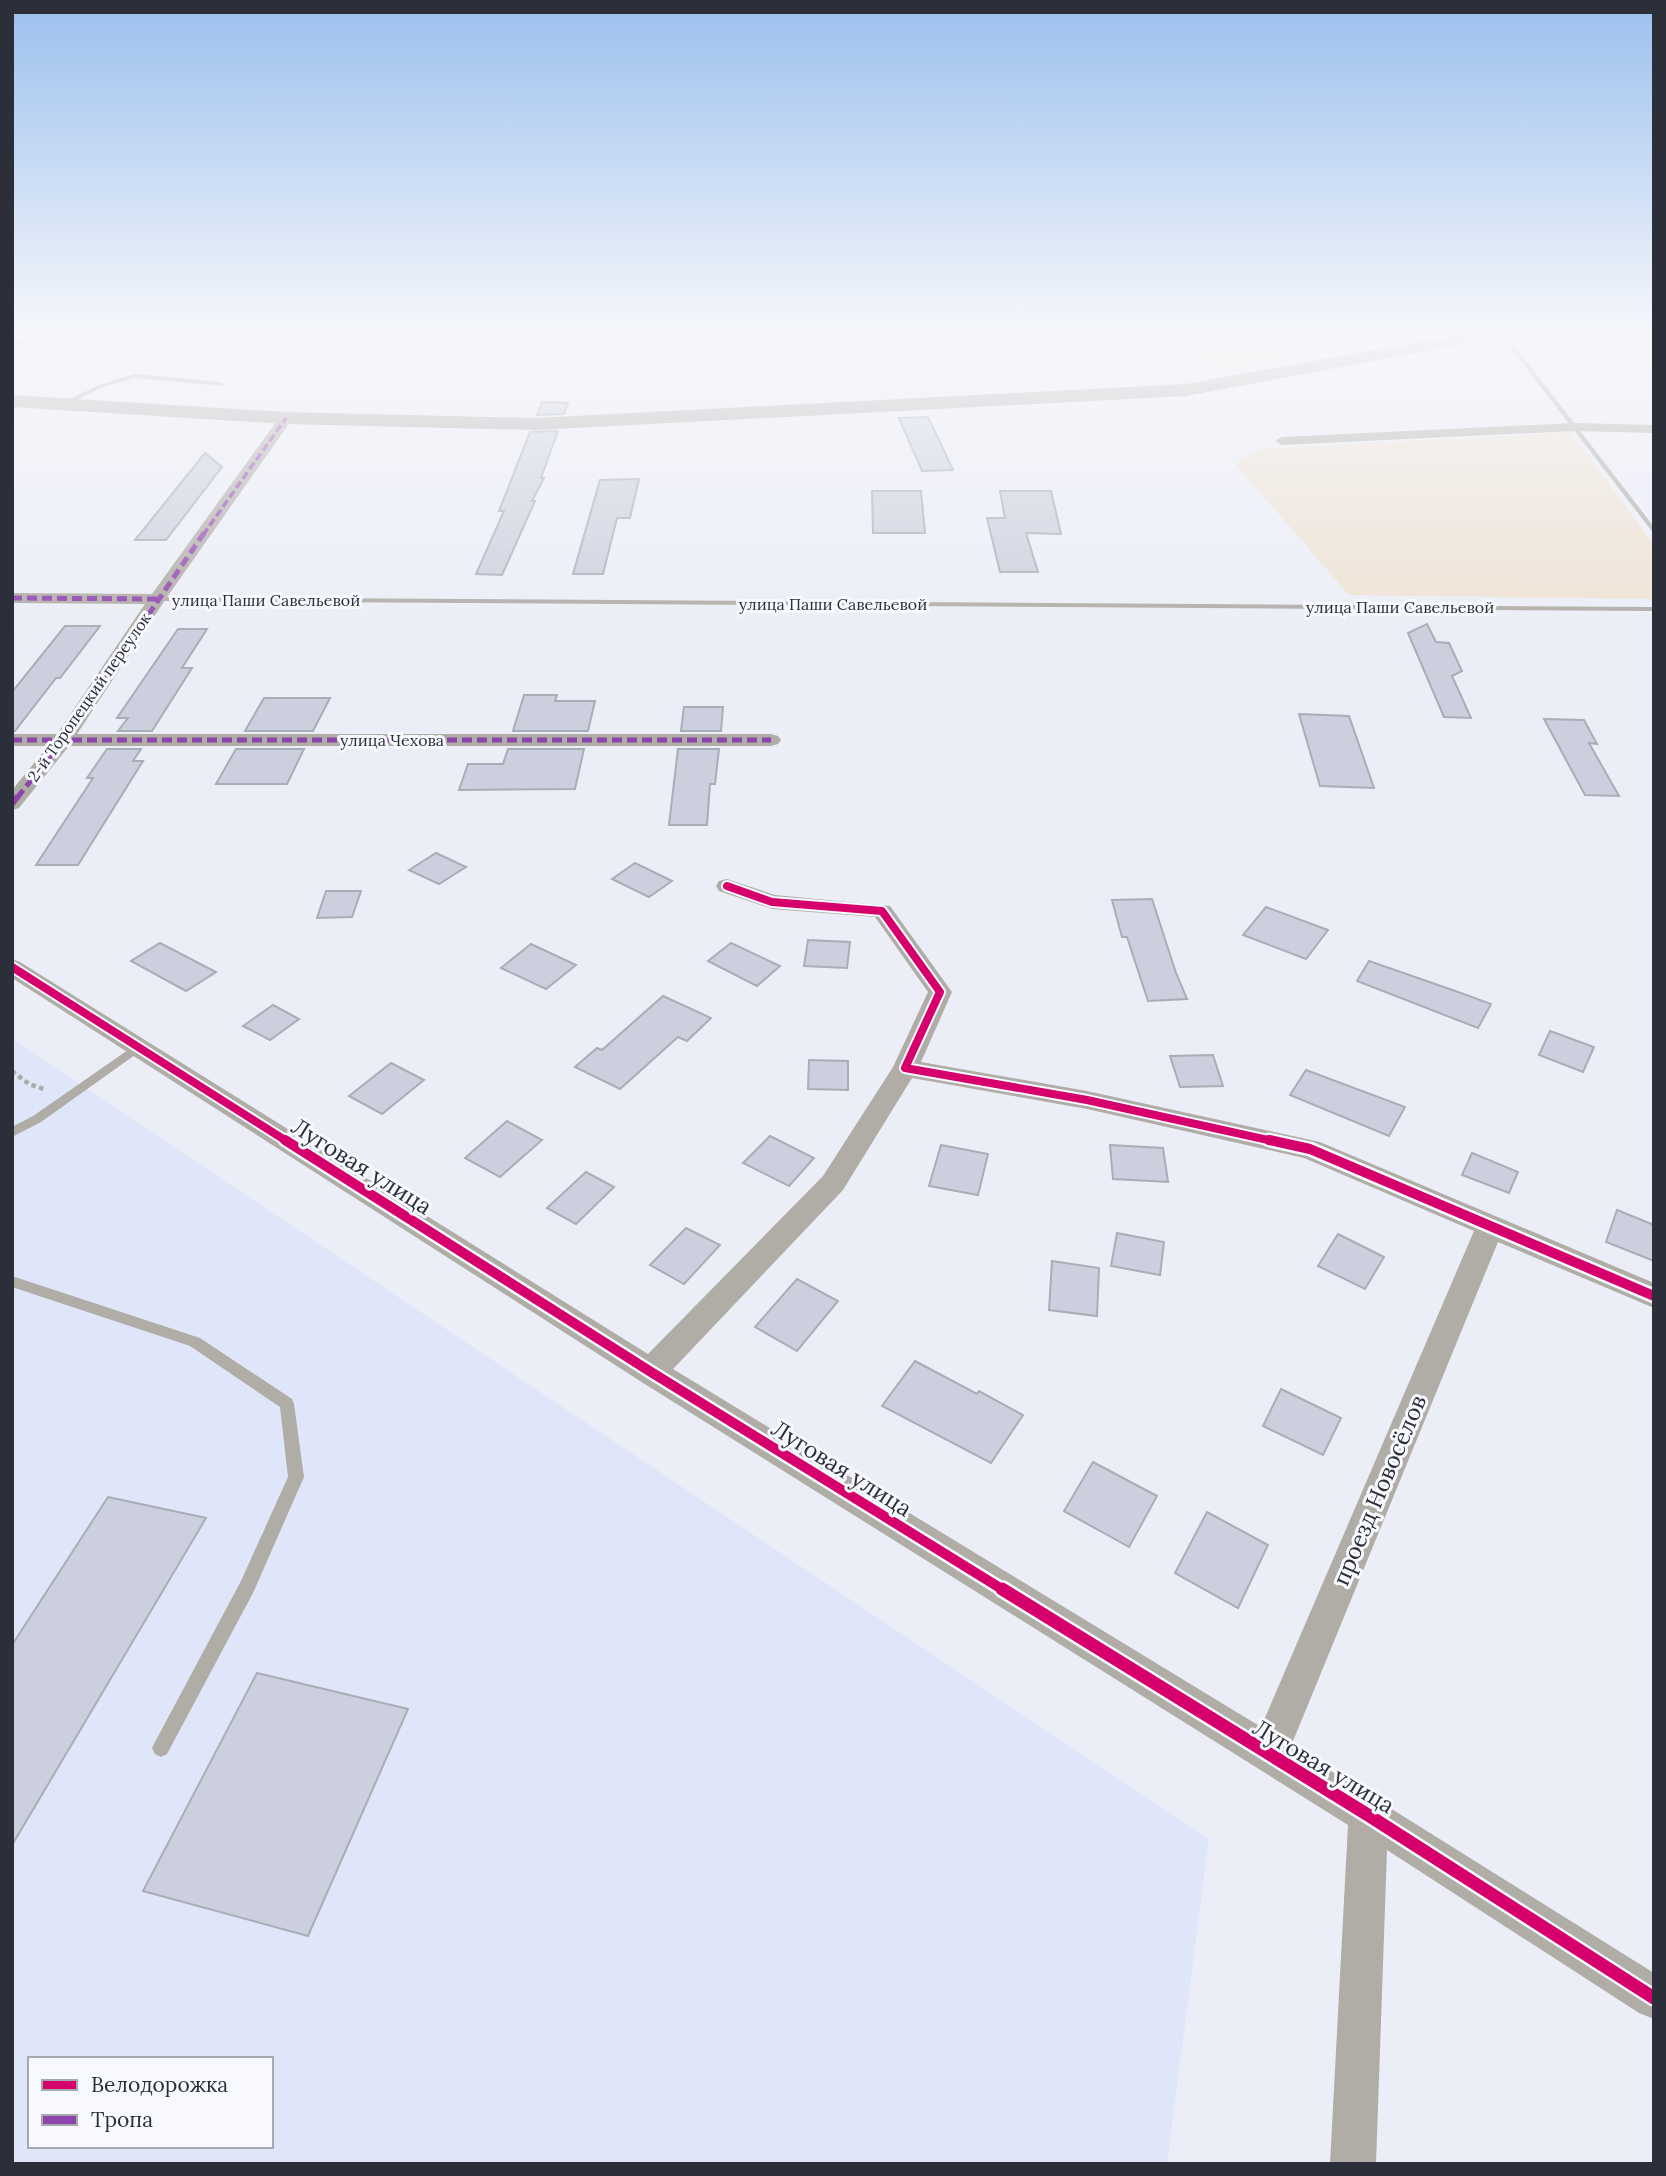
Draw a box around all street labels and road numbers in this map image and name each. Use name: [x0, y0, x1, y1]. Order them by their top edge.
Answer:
street label: улица Паши Савельевой: [172, 590, 360, 610]
street label: улица Паши Савельевой: [739, 594, 927, 614]
street label: улица Паши Савельевой: [1306, 597, 1494, 617]
street label: 2-й Торопецкий переулок: [23, 608, 155, 785]
street label: улица Чехова: [340, 730, 444, 750]
street label: Луговая улица: [286, 1111, 438, 1221]
street label: проезд Новосёлов: [1326, 1390, 1432, 1590]
street label: Луговая улица: [766, 1413, 918, 1523]
street label: Луговая улица: [1248, 1712, 1400, 1820]

